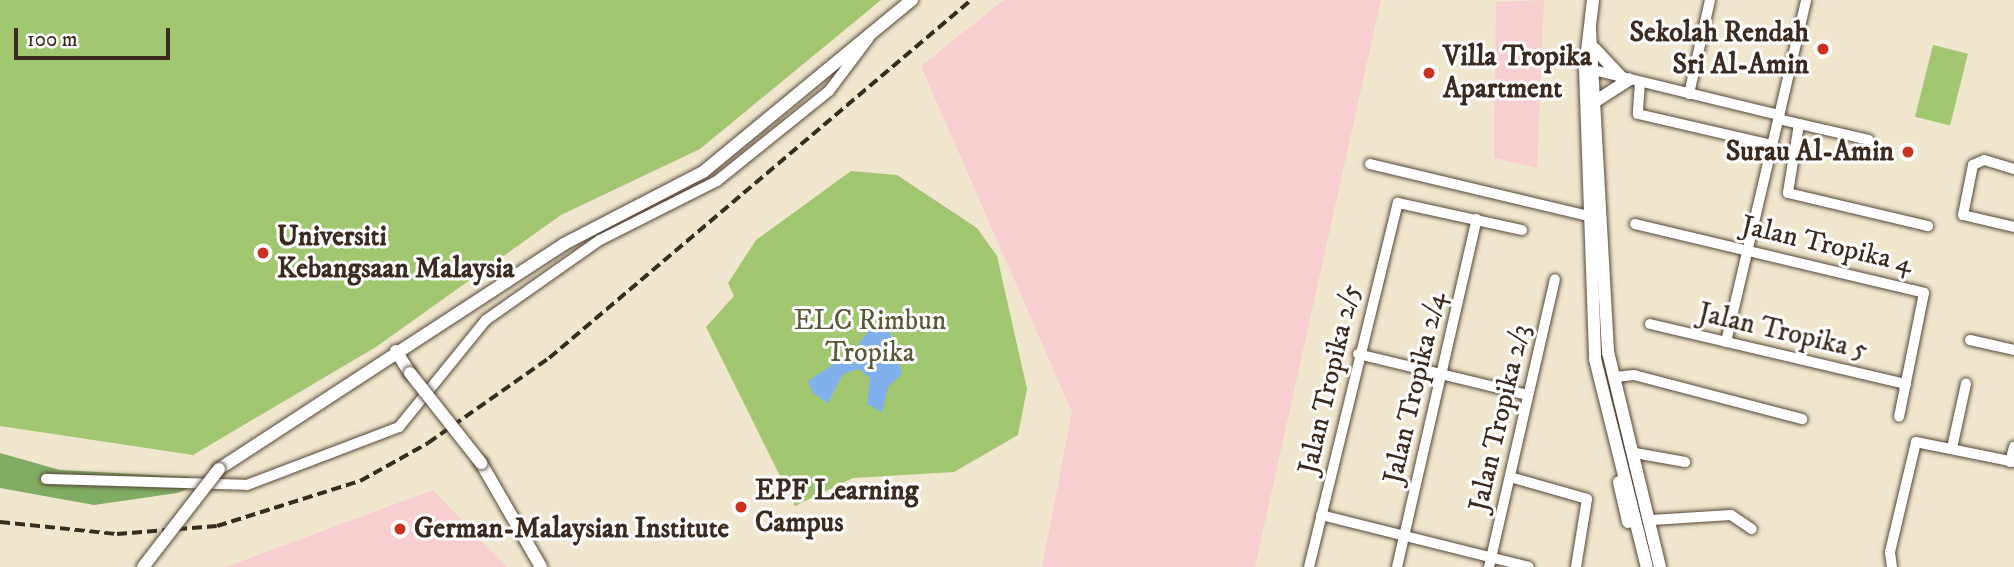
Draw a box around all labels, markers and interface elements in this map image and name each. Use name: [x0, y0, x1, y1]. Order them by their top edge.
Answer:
scale bar: [18, 14, 173, 58]
place label: Sekolah Rendah Sri Al-Amin: [1629, 16, 1809, 82]
text: 100 m: [27, 27, 78, 53]
place label: Villa Tropika Apartment: [1443, 40, 1592, 106]
marker: Sekolah Rendah Sri Al-Amin: [1815, 41, 1831, 57]
marker: Villa Tropika Apartment: [1421, 65, 1437, 81]
place label: Surau Al-Amin: [1726, 135, 1894, 169]
marker: Surau Al-Amin: [1900, 144, 1916, 160]
street label: Jalan Tropika 4: [1738, 209, 1916, 281]
place label: Universiti Kebangsaan Malaysia: [277, 220, 514, 286]
marker: Universiti Kebangsaan Malaysia: [255, 245, 271, 261]
street label: Jalan Tropika 2/5: [1292, 281, 1368, 477]
street label: Jalan Tropika 2/4: [1377, 289, 1453, 487]
street label: Jalan Tropika 5: [1695, 296, 1871, 368]
park label: ELC Rimbun Tropika: [794, 304, 946, 370]
street label: Jalan Tropika 2/3: [1462, 321, 1538, 515]
place label: EPF Learning Campus: [755, 474, 918, 540]
marker: EPF Learning Campus: [733, 499, 749, 515]
place label: German-Malaysian Institute: [414, 512, 729, 546]
marker: German-Malaysian Institute: [392, 521, 408, 537]

